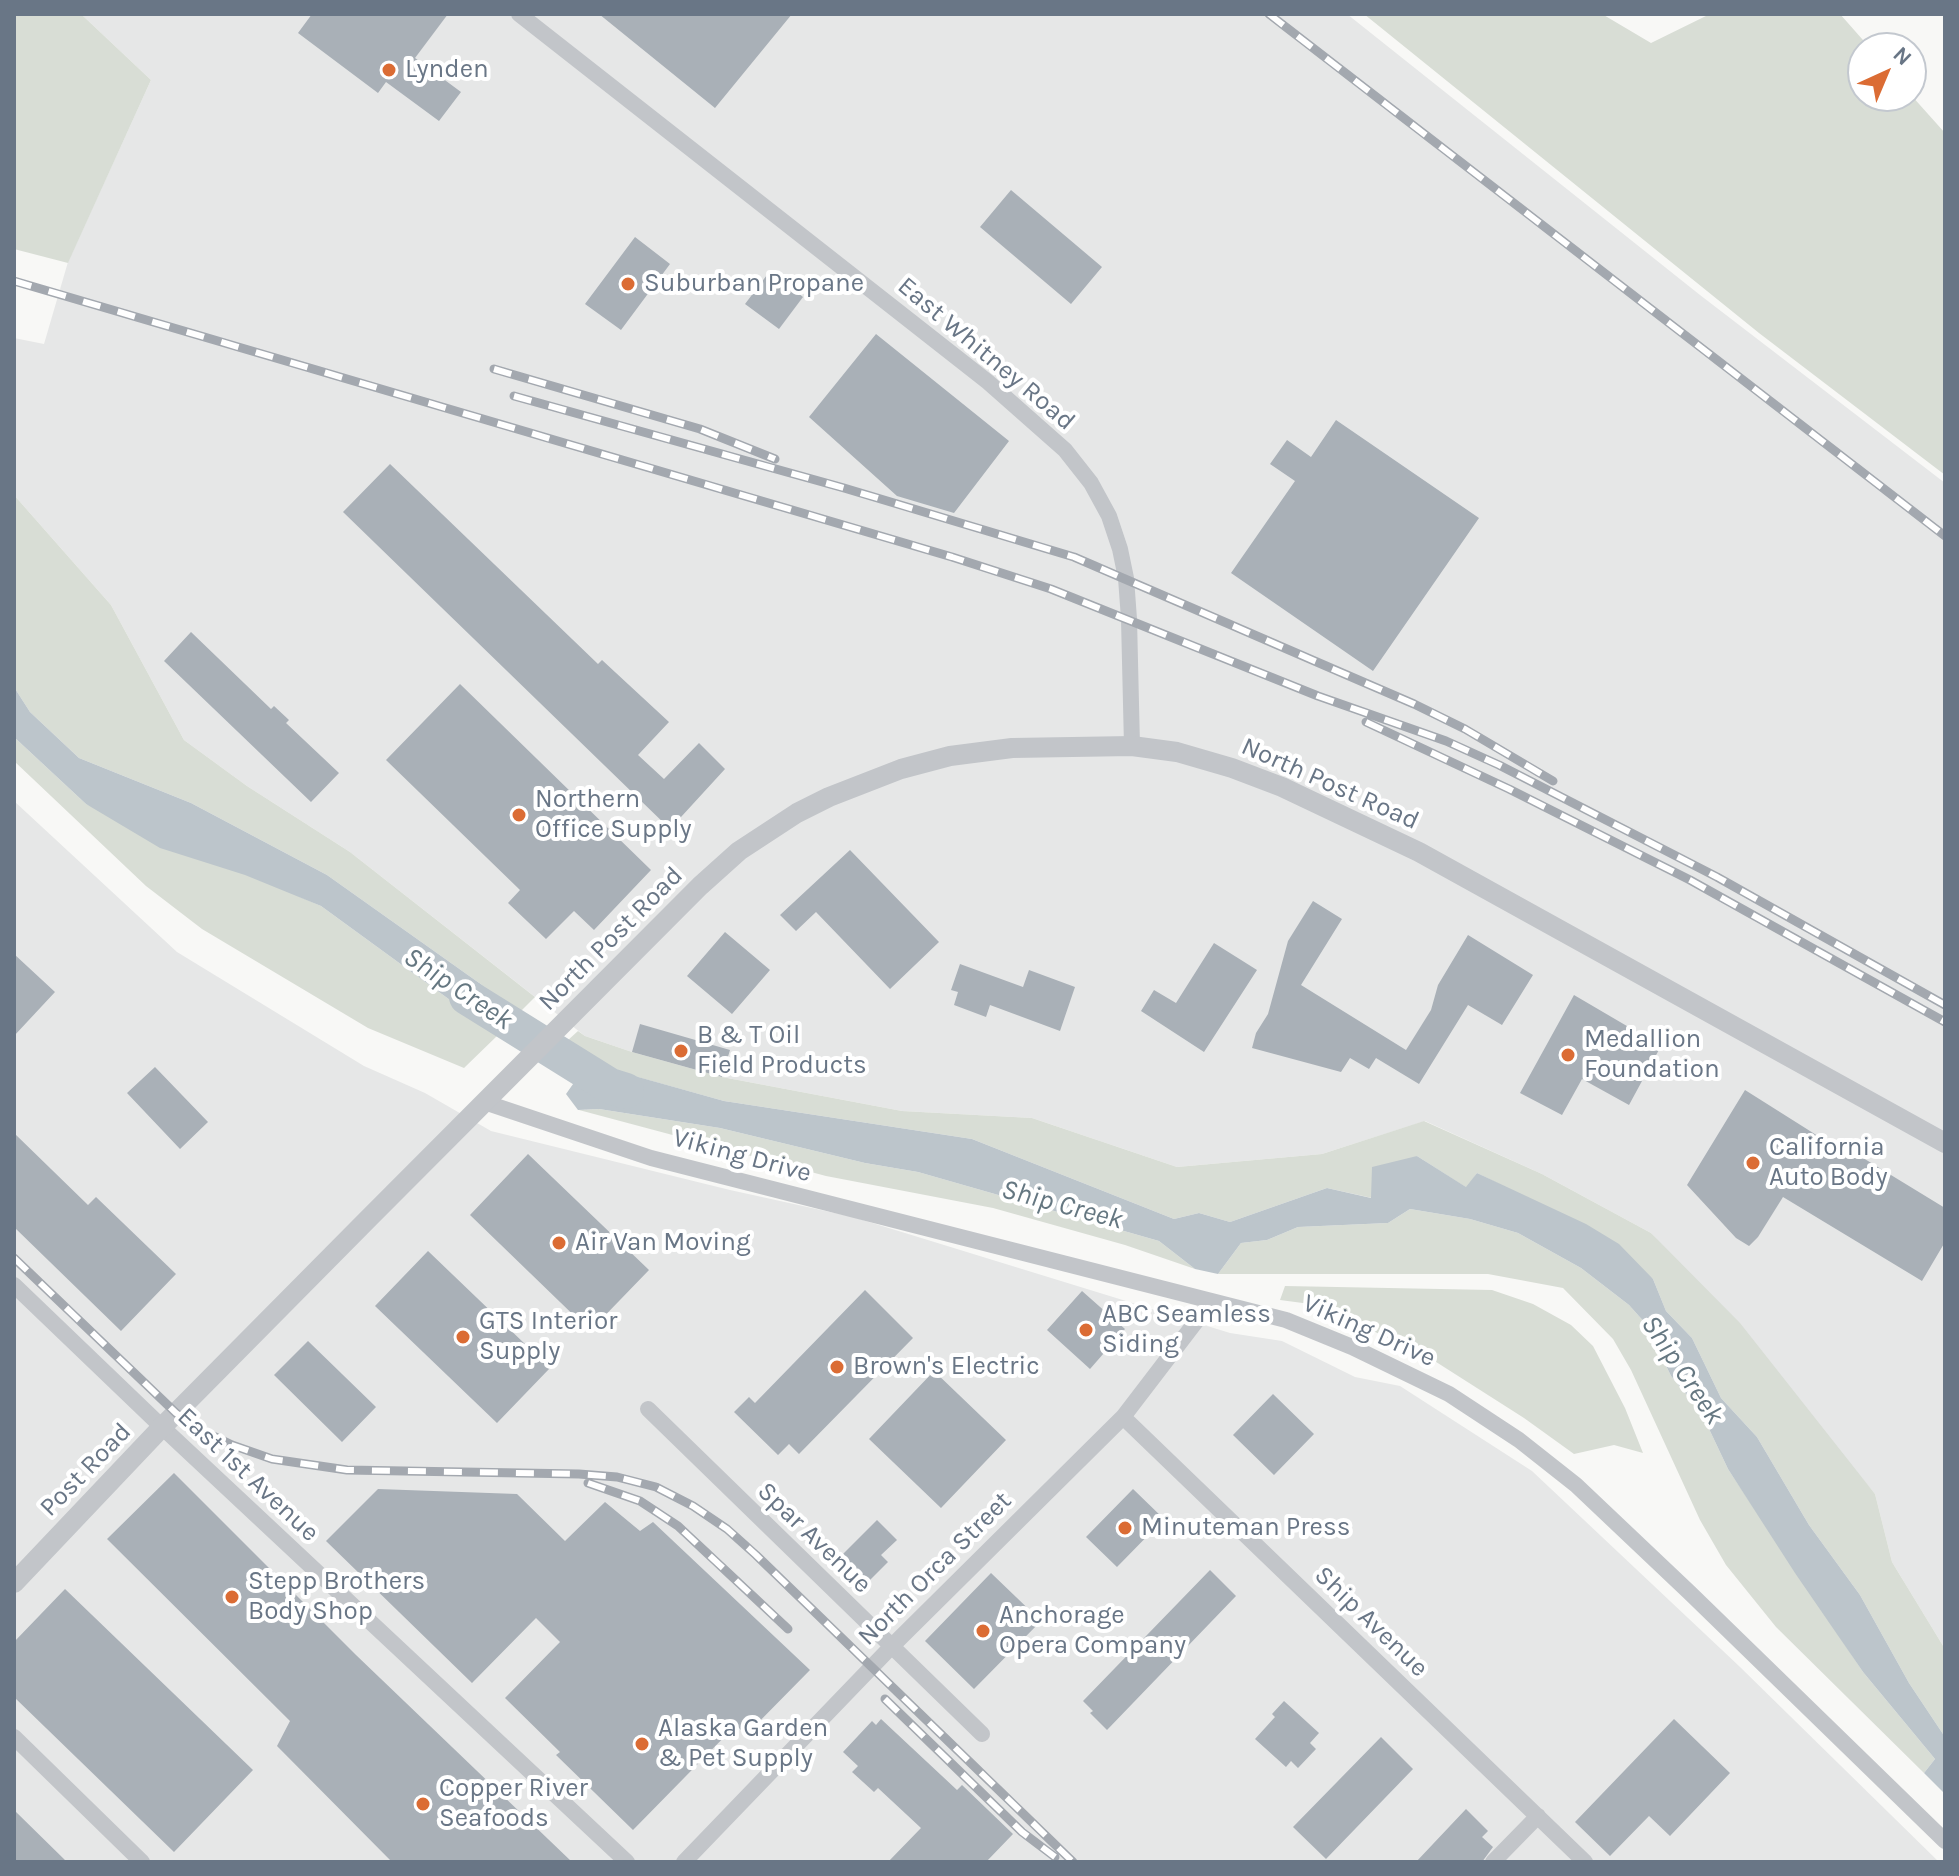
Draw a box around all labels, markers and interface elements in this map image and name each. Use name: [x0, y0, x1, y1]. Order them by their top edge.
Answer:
north arrow: [1847, 32, 1927, 112]
text: N: [1888, 41, 1917, 71]
place label: Lynden: [405, 54, 489, 86]
marker: Lynden: [380, 61, 398, 79]
place label: Suburban Propane: [644, 268, 864, 300]
street label: East Whitney Road: [891, 271, 1081, 437]
marker: Suburban Propane: [619, 275, 637, 293]
street label: North Post Road: [1236, 731, 1424, 837]
place label: Northern Office Supply: [535, 784, 692, 846]
marker: Northern Office Supply: [510, 806, 528, 824]
street label: North Post Road: [532, 860, 690, 1018]
water label: Ship Creek: [397, 940, 519, 1038]
place label: B & T Oil Field Products: [697, 1020, 867, 1082]
place label: Medallion Foundation: [1584, 1024, 1720, 1086]
marker: B & T Oil Field Products: [672, 1042, 690, 1060]
marker: Medallion Foundation: [1559, 1046, 1577, 1064]
street label: Viking Drive: [669, 1123, 815, 1189]
place label: California Auto Body: [1769, 1132, 1888, 1194]
marker: California Auto Body: [1744, 1154, 1762, 1172]
water label: Ship Creek: [998, 1173, 1126, 1237]
place label: Air Van Moving: [575, 1227, 751, 1259]
marker: Air Van Moving: [550, 1234, 568, 1252]
street label: Viking Drive: [1298, 1288, 1440, 1374]
place label: ABC Seamless Siding: [1102, 1299, 1271, 1360]
place label: GTS Interior Supply: [479, 1306, 618, 1368]
water label: Ship Creek: [1633, 1309, 1731, 1431]
marker: ABC Seamless Siding: [1077, 1321, 1095, 1339]
marker: GTS Interior Supply: [454, 1328, 472, 1346]
place label: Brown's Electric: [853, 1351, 1040, 1383]
marker: Brown's Electric: [828, 1358, 846, 1376]
street label: East 1st Avenue: [171, 1401, 325, 1549]
street label: Post Road: [34, 1417, 138, 1523]
street label: Spar Avenue: [751, 1476, 877, 1600]
street label: North Orca Street: [852, 1486, 1018, 1652]
place label: Minuteman Press: [1141, 1512, 1350, 1544]
marker: Minuteman Press: [1116, 1519, 1134, 1537]
street label: Ship Avenue: [1308, 1560, 1434, 1684]
place label: Stepp Brothers Body Shop: [248, 1566, 425, 1628]
marker: Stepp Brothers Body Shop: [223, 1588, 241, 1606]
place label: Anchorage Opera Company: [999, 1600, 1186, 1662]
marker: Anchorage Opera Company: [974, 1622, 992, 1640]
place label: Alaska Garden & Pet Supply: [658, 1713, 828, 1774]
marker: Alaska Garden & Pet Supply: [633, 1735, 651, 1753]
place label: Copper River Seafoods: [439, 1773, 588, 1834]
marker: Copper River Seafoods: [414, 1795, 432, 1813]

